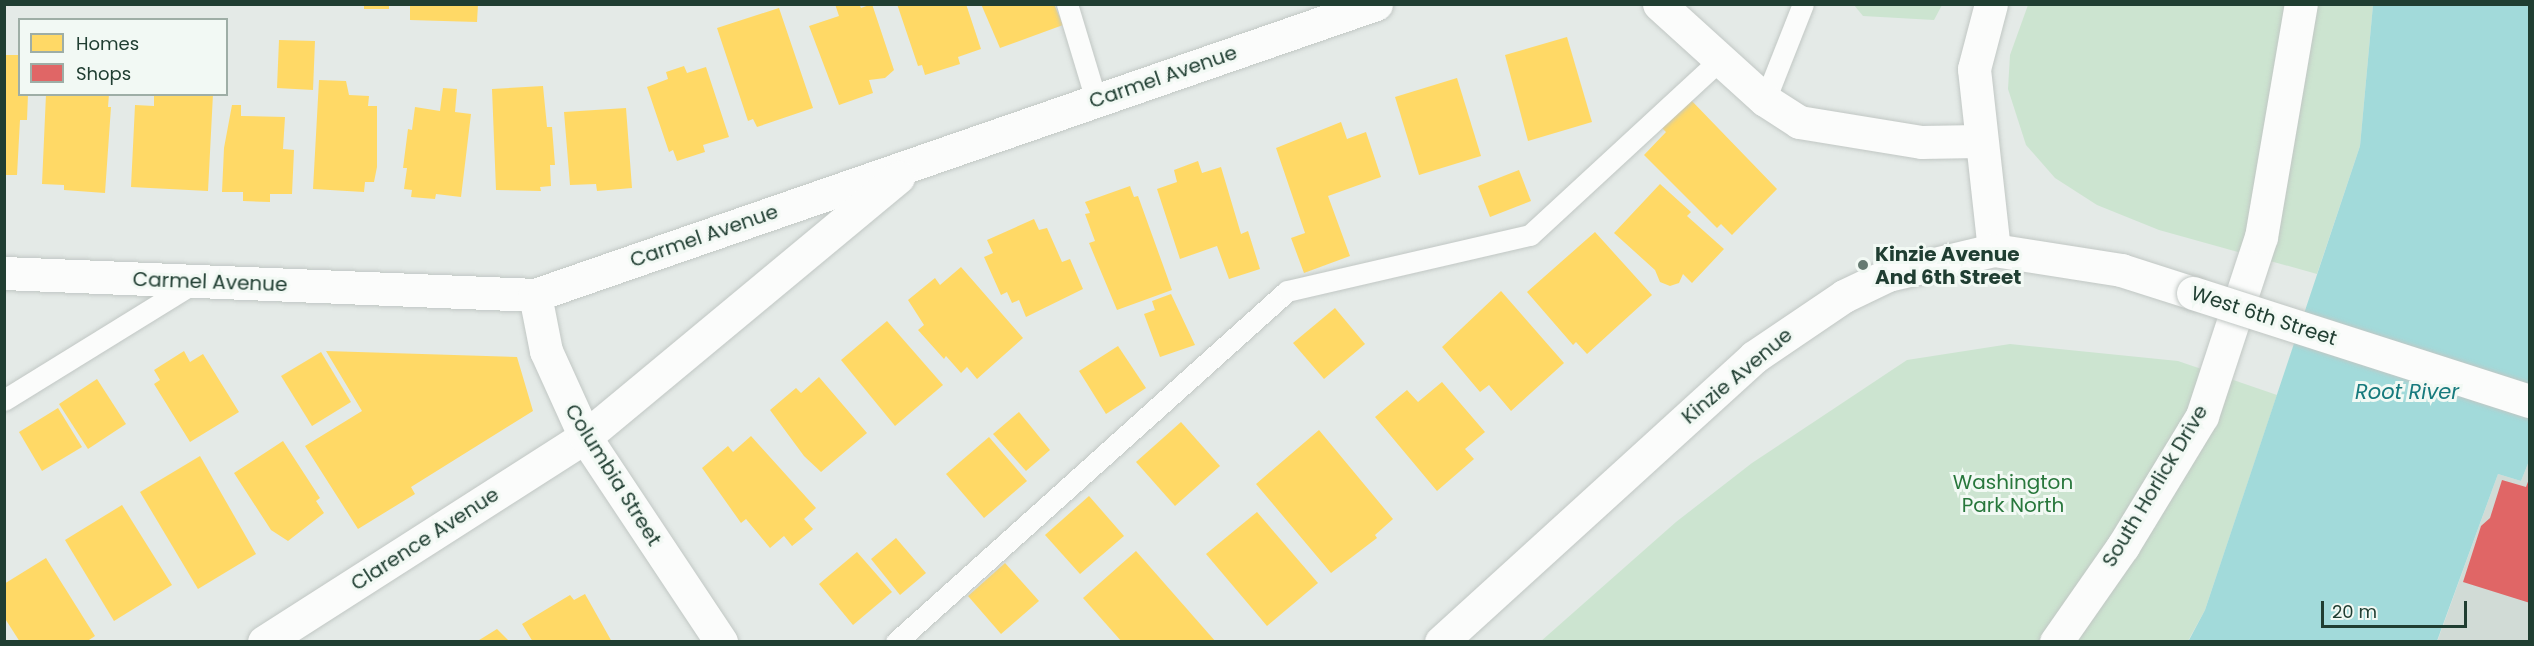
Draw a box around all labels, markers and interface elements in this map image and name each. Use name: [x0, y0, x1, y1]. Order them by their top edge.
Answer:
legend: [18, 18, 228, 96]
text: Homes: [76, 31, 139, 56]
street label: Carmel Avenue: [1086, 40, 1240, 114]
text: Shops: [76, 61, 131, 86]
street label: Carmel Avenue: [627, 199, 781, 273]
place label: Kinzie Avenue And 6th Street: [1875, 242, 2021, 289]
marker: Kinzie Avenue And 6th Street: [1856, 258, 1870, 272]
street label: Carmel Avenue: [132, 267, 288, 297]
street label: West 6th Street: [2188, 281, 2340, 351]
street label: Kinzie Avenue: [1677, 323, 1797, 429]
water label: Root River: [2355, 379, 2459, 405]
street label: Columbia Street: [560, 400, 666, 550]
street label: South Horlick Drive: [2097, 401, 2213, 571]
park label: Washington Park North: [1953, 470, 2073, 517]
street label: Clarence Avenue: [347, 482, 503, 596]
scale bar: [2324, 589, 2470, 627]
text: 20 m: [2332, 599, 2377, 624]

